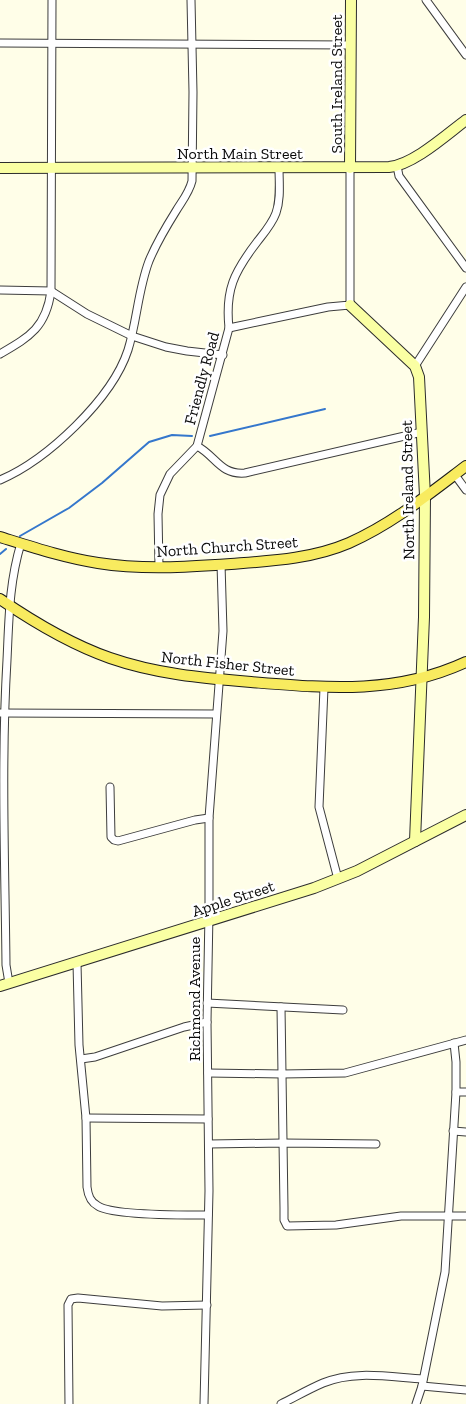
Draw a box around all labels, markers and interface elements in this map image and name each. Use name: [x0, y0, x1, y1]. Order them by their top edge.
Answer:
street label: South Ireland Street: [327, 14, 346, 154]
street label: North Main Street: [177, 144, 303, 163]
street label: Friendly Road: [180, 329, 223, 427]
street label: North Ireland Street: [397, 420, 418, 560]
street label: North Church Street: [156, 532, 298, 561]
street label: North Fisher Street: [160, 647, 296, 680]
street label: Apple Street: [190, 876, 277, 921]
street label: Richmond Avenue: [185, 937, 204, 1061]

